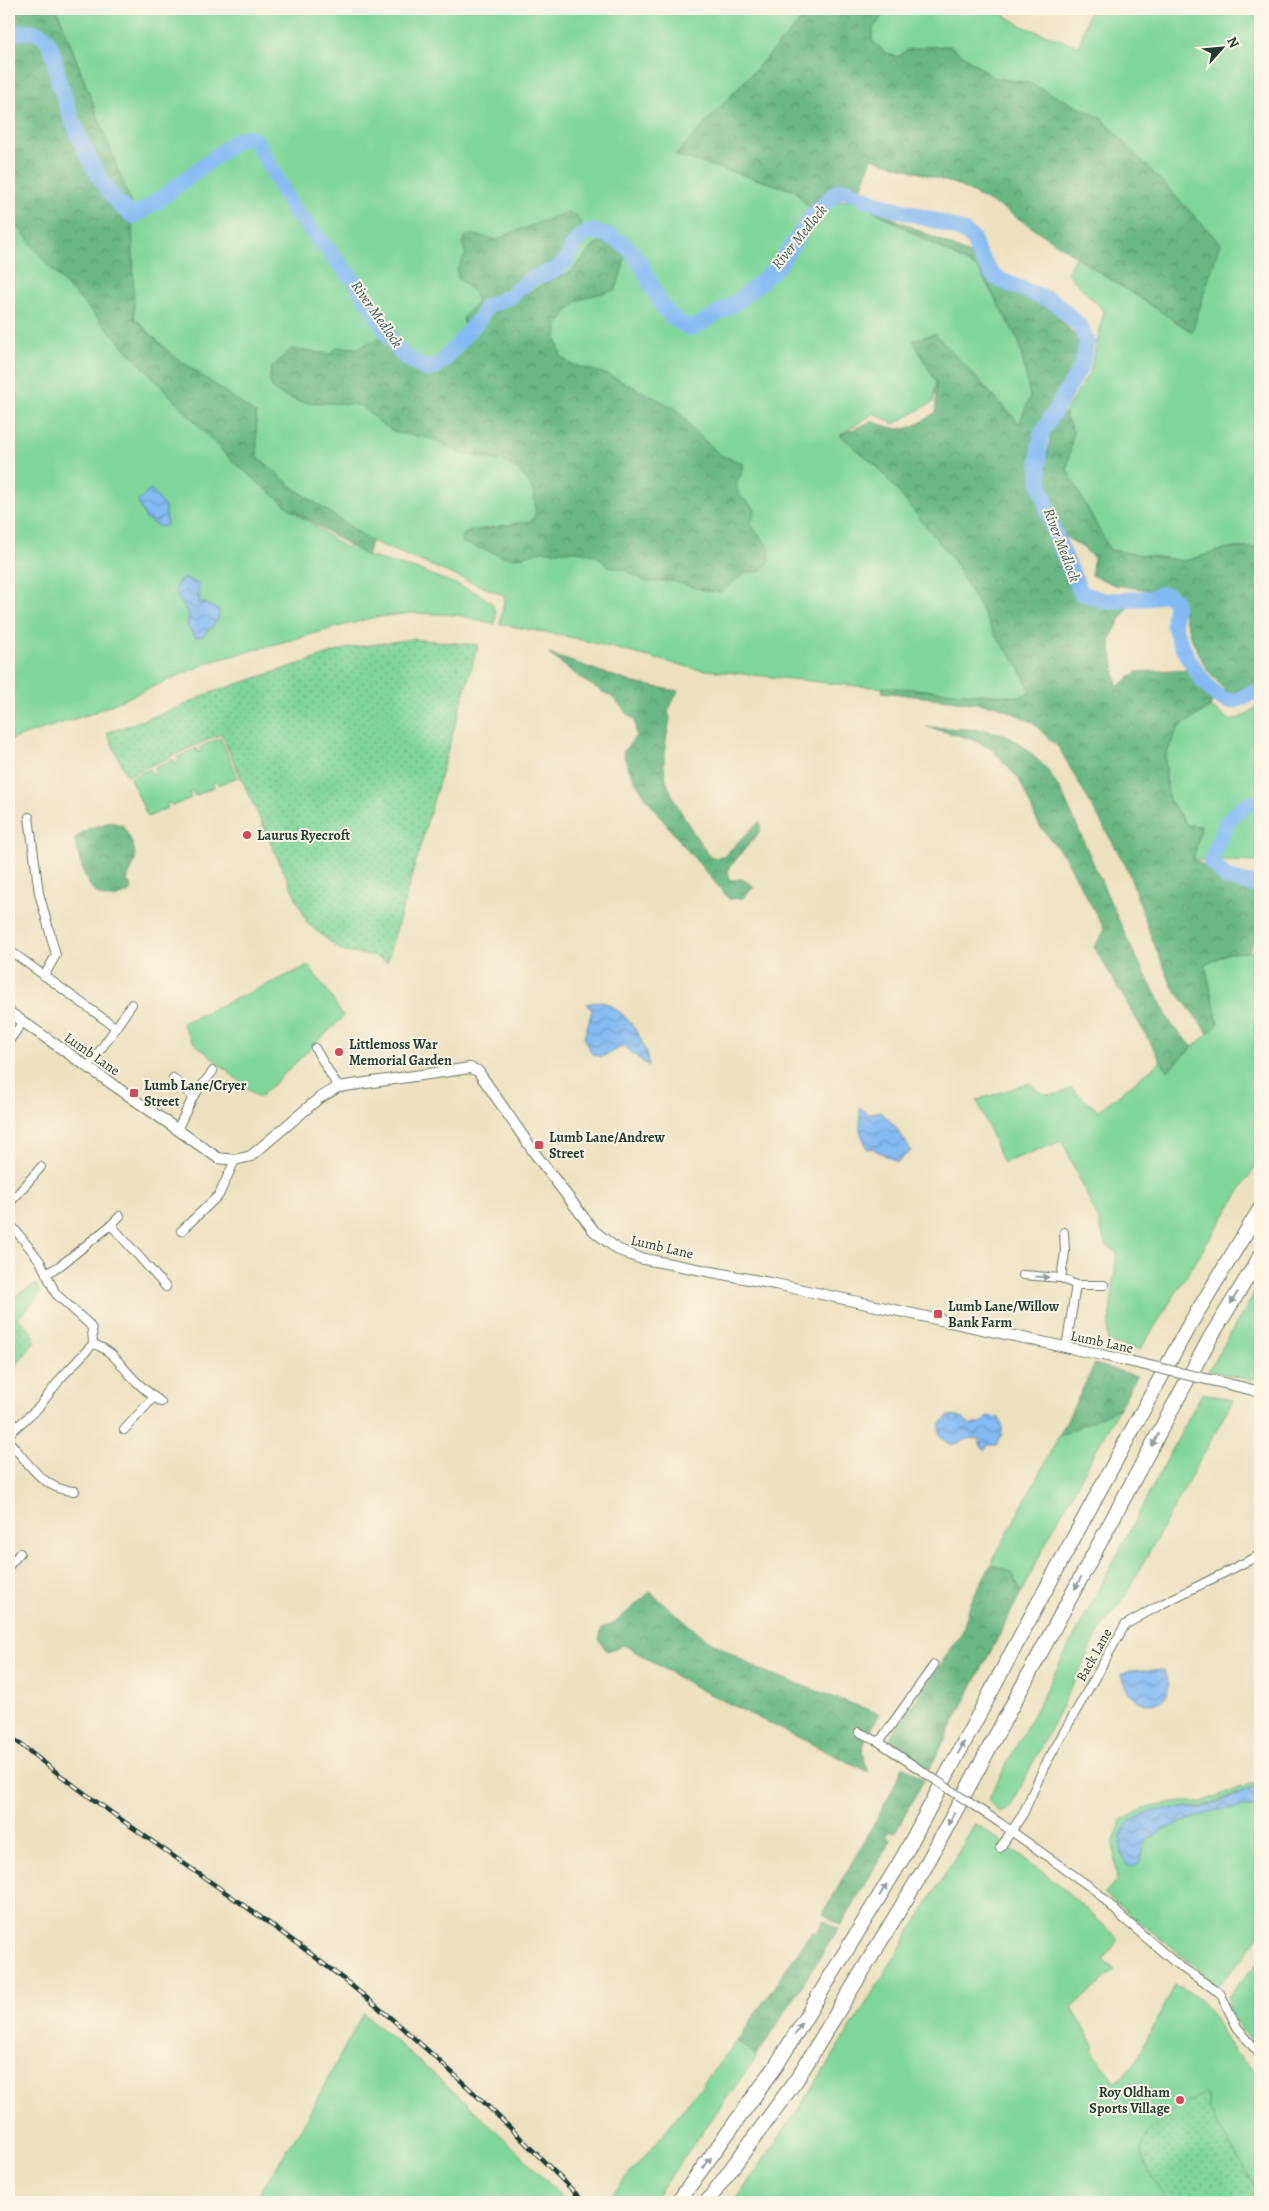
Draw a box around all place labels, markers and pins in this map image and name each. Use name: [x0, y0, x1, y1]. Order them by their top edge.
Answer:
place label: Laurus Ryecroft: [257, 826, 350, 845]
marker: Laurus Ryecroft: [241, 829, 253, 841]
place label: Littlemoss War Memorial Garden: [349, 1035, 452, 1070]
marker: Littlemoss War Memorial Garden: [333, 1046, 345, 1058]
place label: Lumb Lane/Cryer Street: [144, 1076, 247, 1111]
marker: Lumb Lane/Cryer Street: [128, 1087, 140, 1099]
place label: Lumb Lane/Andrew Street: [549, 1128, 665, 1163]
marker: Lumb Lane/Andrew Street: [533, 1139, 545, 1151]
place label: Lumb Lane/Willow Bank Farm: [948, 1297, 1060, 1332]
marker: Lumb Lane/Willow Bank Farm: [932, 1308, 944, 1320]
place label: Roy Oldham Sports Village: [1089, 2083, 1171, 2118]
marker: Roy Oldham Sports Village: [1174, 2094, 1186, 2106]

